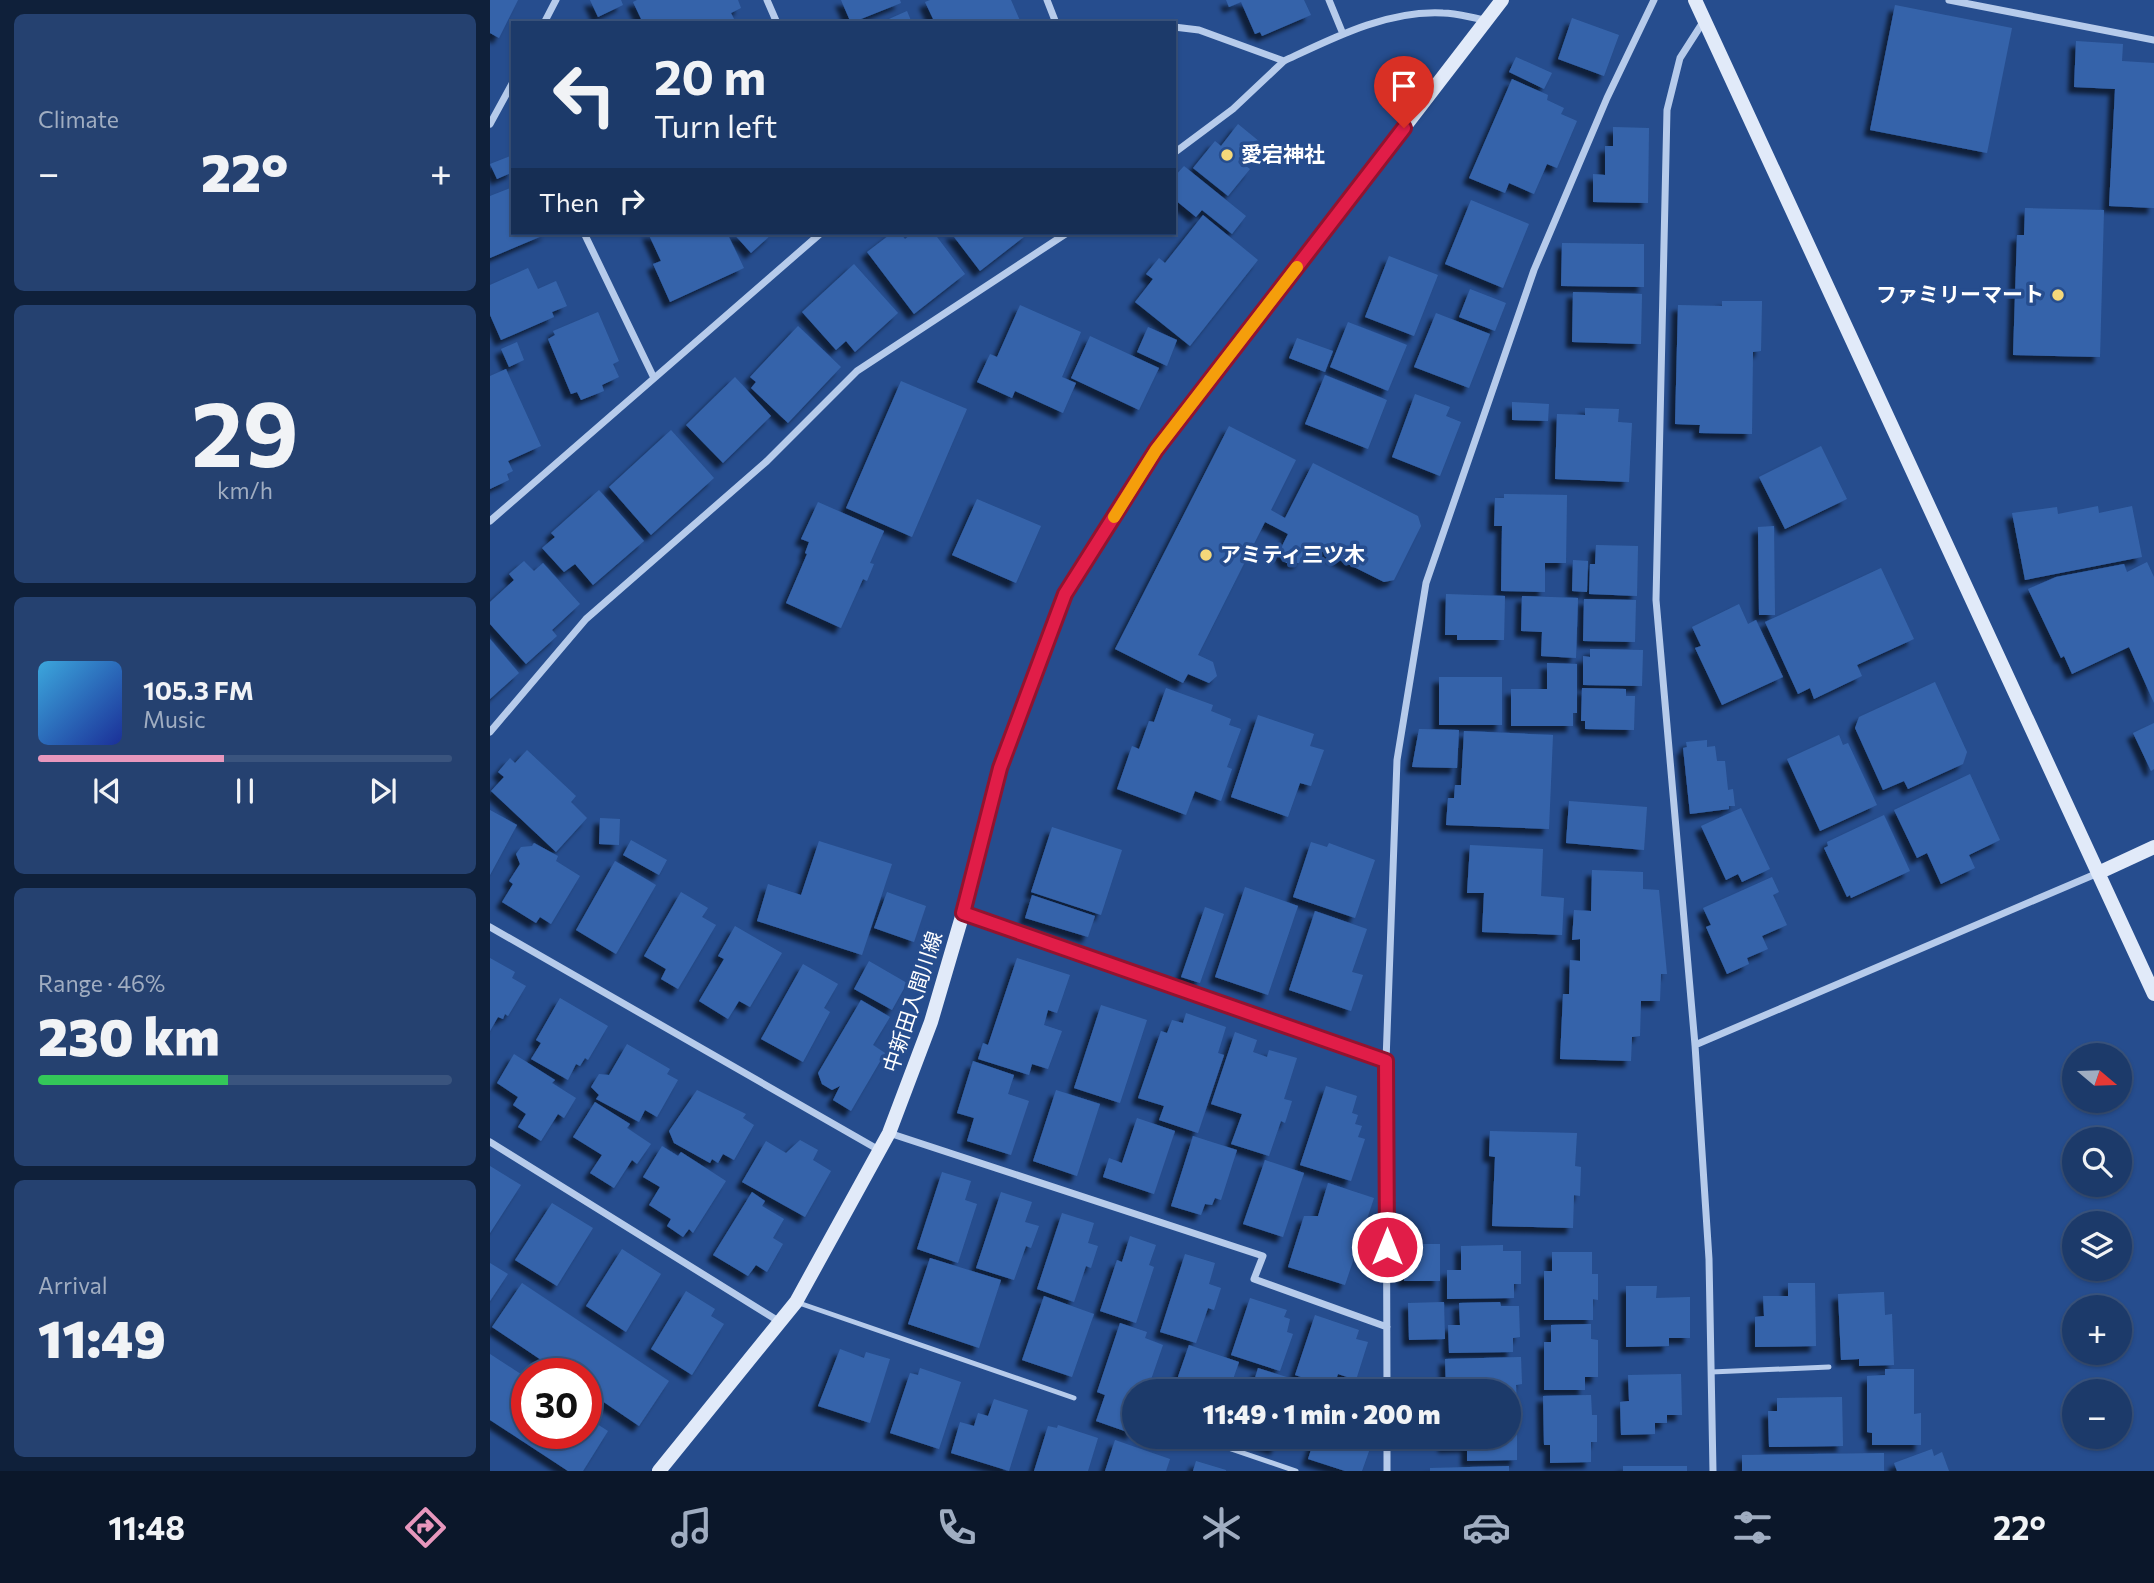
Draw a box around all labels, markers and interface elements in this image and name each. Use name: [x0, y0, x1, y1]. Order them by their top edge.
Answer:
text: 20 m: [654, 45, 766, 105]
icon: left: [539, 49, 630, 140]
pin: [1374, 56, 1434, 128]
icon: arrive: [1385, 67, 1423, 105]
text: Climate: [38, 105, 119, 133]
text: Turn left: [654, 105, 778, 145]
text: 22°: [201, 139, 288, 203]
place label: 愛宕神社: [1241, 141, 1325, 166]
marker: 愛宕神社: [1219, 147, 1235, 163]
text: −: [38, 148, 60, 195]
text: +: [430, 148, 452, 195]
icon: right: [613, 182, 651, 220]
text: Then: [539, 186, 599, 217]
place label: ファミリーマート: [1876, 281, 2044, 306]
marker: ファミリーマート: [2050, 287, 2066, 303]
text: 29: [191, 374, 299, 486]
text: km/h: [217, 476, 273, 504]
place label: アミティ三ツ木: [1220, 541, 1365, 566]
marker: アミティ三ツ木: [1198, 547, 1214, 563]
text: 105.3 FM: [143, 674, 254, 705]
text: Music: [143, 705, 206, 733]
icon: previous: [88, 772, 126, 810]
icon: pause: [226, 772, 264, 810]
icon: next: [364, 772, 402, 810]
street label: 中新田入間川線: [877, 928, 946, 1075]
text: Range · 46%: [38, 969, 165, 997]
text: 230 km: [38, 1003, 220, 1067]
north arrow: [2062, 1043, 2132, 1113]
map controls: [2062, 1043, 2132, 1449]
button: search: [2062, 1127, 2132, 1197]
position arrow: [1350, 1210, 1424, 1284]
button: layers: [2062, 1211, 2132, 1281]
text: Arrival: [38, 1271, 108, 1299]
button: +: [2062, 1295, 2132, 1365]
text: 11:49: [38, 1305, 166, 1369]
speed limit sign: 30: [511, 1358, 602, 1449]
button: −: [2062, 1379, 2132, 1449]
text: 11:49 · 1 min · 200 m: [1202, 1398, 1441, 1429]
icon: directions: [401, 1503, 450, 1552]
icon: music: [667, 1503, 716, 1552]
icon: phone: [932, 1503, 981, 1552]
icon: climate: [1197, 1503, 1246, 1552]
icon: car: [1462, 1503, 1511, 1552]
icon: filters: [1728, 1503, 1777, 1552]
text: 11:48: [108, 1507, 185, 1547]
text: 22°: [1993, 1507, 2046, 1547]

